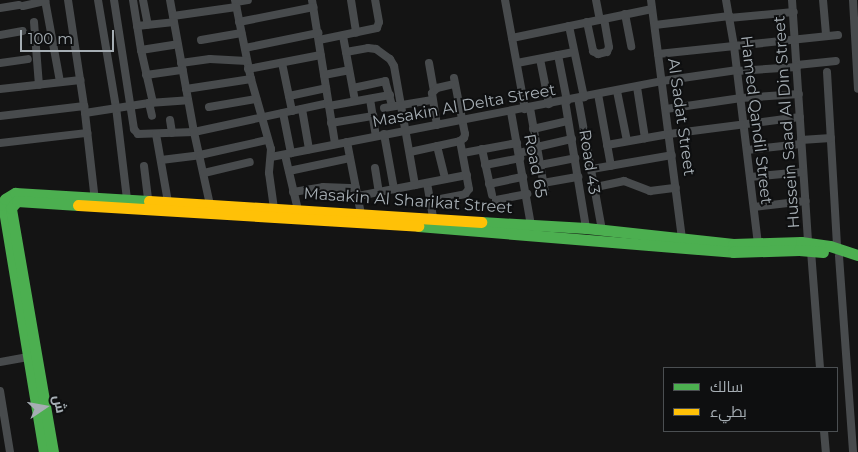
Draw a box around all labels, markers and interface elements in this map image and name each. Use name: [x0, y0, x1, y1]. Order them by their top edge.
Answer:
street label: Hussein Saad Al Din Street: [770, 15, 804, 229]
scale bar: [22, 20, 116, 52]
text: 100 m: [28, 29, 73, 48]
street label: Hamed Qandil Street: [736, 35, 776, 205]
street label: Al Sadat Street: [663, 57, 699, 177]
street label: Masakin Al Delta Street: [371, 80, 557, 132]
street label: Road 43: [574, 128, 604, 196]
street label: Road 65: [519, 132, 551, 200]
street label: Masakin Al Sharikat Street: [303, 184, 513, 218]
legend: [663, 367, 838, 432]
text: سالك: [710, 377, 743, 396]
north arrow: [20, 382, 70, 432]
text: ش: [49, 393, 70, 415]
text: بطيء: [710, 402, 747, 421]

